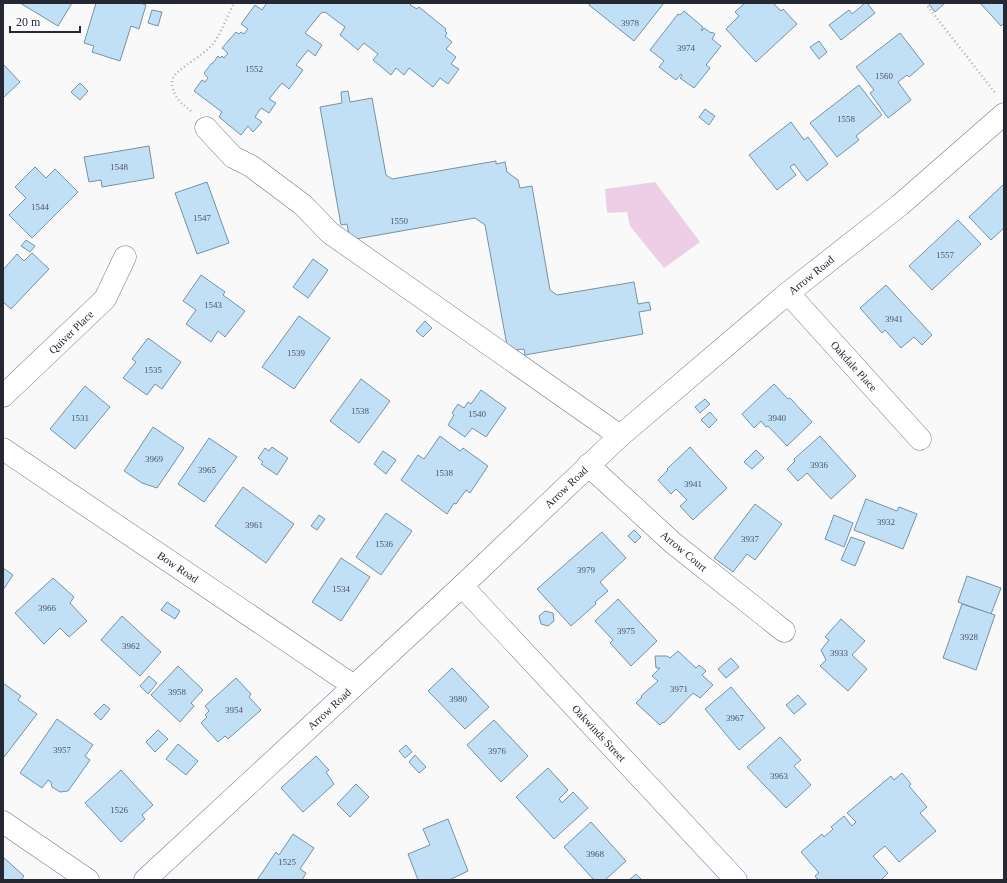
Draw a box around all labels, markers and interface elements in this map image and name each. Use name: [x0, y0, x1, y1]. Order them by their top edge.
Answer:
scale bar: [10, 8, 80, 34]
text: 20 m: [16, 15, 41, 29]
house number: 3978: [621, 18, 640, 28]
house number: 3974: [677, 43, 696, 53]
house number: 1552: [245, 64, 263, 74]
house number: 1560: [875, 71, 894, 81]
house number: 1558: [837, 114, 856, 124]
house number: 1548: [110, 162, 129, 172]
house number: 1544: [31, 202, 50, 212]
house number: 1547: [193, 213, 212, 223]
house number: 1550: [390, 216, 409, 226]
house number: 1557: [936, 250, 955, 260]
street label: Arrow Road: [786, 253, 836, 297]
house number: 1543: [204, 300, 223, 310]
street label: Quiver Place: [46, 308, 96, 356]
house number: 3941: [885, 314, 903, 324]
street label: Oakdale Place: [828, 338, 880, 394]
house number: 1539: [287, 348, 306, 358]
house number: 1535: [144, 365, 163, 375]
house number: 1538: [351, 406, 370, 416]
house number: 1540: [468, 409, 487, 419]
house number: 1531: [71, 413, 89, 423]
house number: 3940: [768, 413, 787, 423]
house number: 3969: [145, 454, 164, 464]
house number: 3936: [810, 460, 829, 470]
street label: Arrow Road: [542, 463, 590, 510]
house number: 3965: [198, 465, 217, 475]
house number: 1538: [435, 468, 454, 478]
house number: 3941: [684, 479, 702, 489]
house number: 3932: [877, 517, 895, 527]
house number: 3961: [245, 520, 263, 530]
street label: Arrow Court: [658, 528, 710, 574]
house number: 3937: [741, 534, 760, 544]
house number: 1536: [375, 539, 394, 549]
street label: Bow Road: [155, 549, 201, 585]
house number: 3979: [577, 565, 596, 575]
house number: 1534: [332, 584, 351, 594]
house number: 3966: [38, 603, 57, 613]
house number: 3975: [617, 626, 636, 636]
house number: 3928: [960, 632, 979, 642]
house number: 3962: [122, 641, 140, 651]
house number: 3933: [830, 648, 849, 658]
house number: 3971: [670, 684, 688, 694]
street label: Arrow Road: [305, 686, 353, 732]
house number: 3958: [168, 687, 187, 697]
house number: 3980: [449, 694, 468, 704]
street label: Oakwinds Street: [570, 702, 628, 764]
house number: 3954: [225, 705, 244, 715]
house number: 3967: [726, 713, 745, 723]
house number: 3957: [53, 745, 72, 755]
house number: 3976: [488, 746, 507, 756]
house number: 3963: [770, 771, 789, 781]
house number: 1526: [110, 805, 129, 815]
house number: 3968: [586, 849, 605, 859]
house number: 1525: [278, 857, 297, 867]

